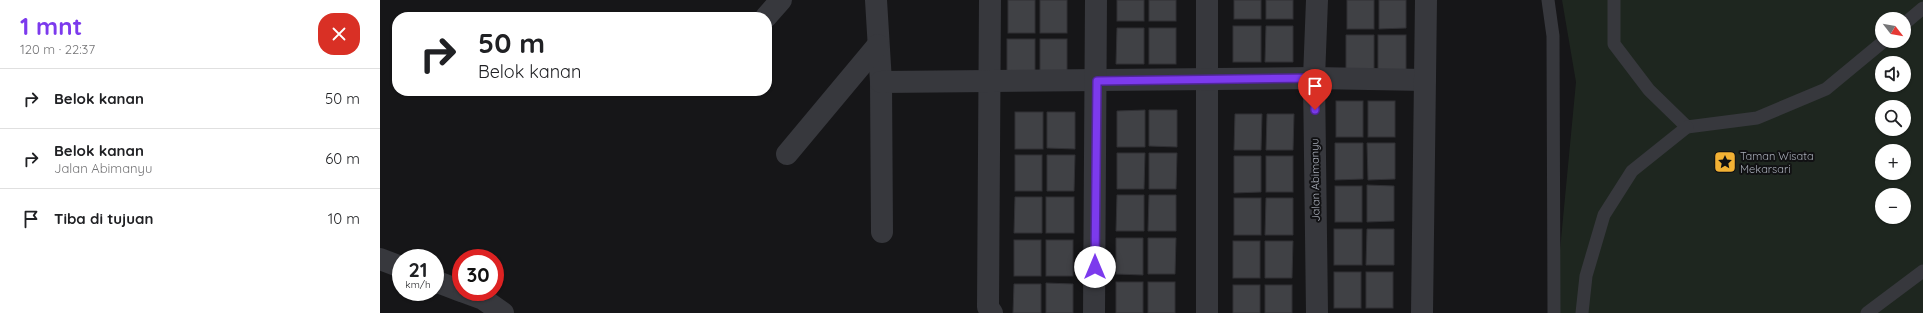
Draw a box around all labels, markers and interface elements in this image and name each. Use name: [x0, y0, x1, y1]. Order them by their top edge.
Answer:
text: 1 mnt: [20, 11, 82, 41]
north arrow: [1875, 12, 1911, 48]
map controls: [1875, 12, 1911, 224]
button: close: [318, 13, 360, 55]
text: 50 m: [478, 25, 545, 60]
icon: right: [412, 28, 464, 80]
text: 120 m · 22:37: [20, 41, 95, 57]
button: sound: [1875, 56, 1911, 92]
text: Belok kanan: [478, 60, 581, 83]
pin: [1298, 69, 1332, 110]
icon: arrive: [1304, 75, 1326, 97]
icon: right: [20, 88, 42, 110]
text: Belok kanan: [54, 89, 144, 108]
text: 50 m: [325, 89, 360, 108]
button: search: [1875, 100, 1911, 136]
street label: Jalan Abimanyu: [1307, 138, 1323, 222]
text: Belok kanan: [54, 141, 144, 160]
button: +: [1875, 144, 1911, 180]
icon: right: [20, 148, 42, 170]
text: 60 m: [325, 149, 360, 168]
place icon: Taman Wisata Mekarsari: [1712, 149, 1738, 175]
place label: Taman Wisata Mekarsari: [1740, 149, 1814, 176]
text: Jalan Abimanyu: [54, 160, 152, 176]
button: −: [1875, 188, 1911, 224]
icon: arrive: [20, 208, 42, 230]
text: Tiba di tujuan: [54, 209, 153, 228]
text: 10 m: [328, 209, 360, 228]
position arrow: [1074, 246, 1116, 288]
speed limit sign: 30: [452, 249, 504, 301]
text: 21: [408, 257, 428, 282]
text: km/h: [405, 278, 431, 291]

